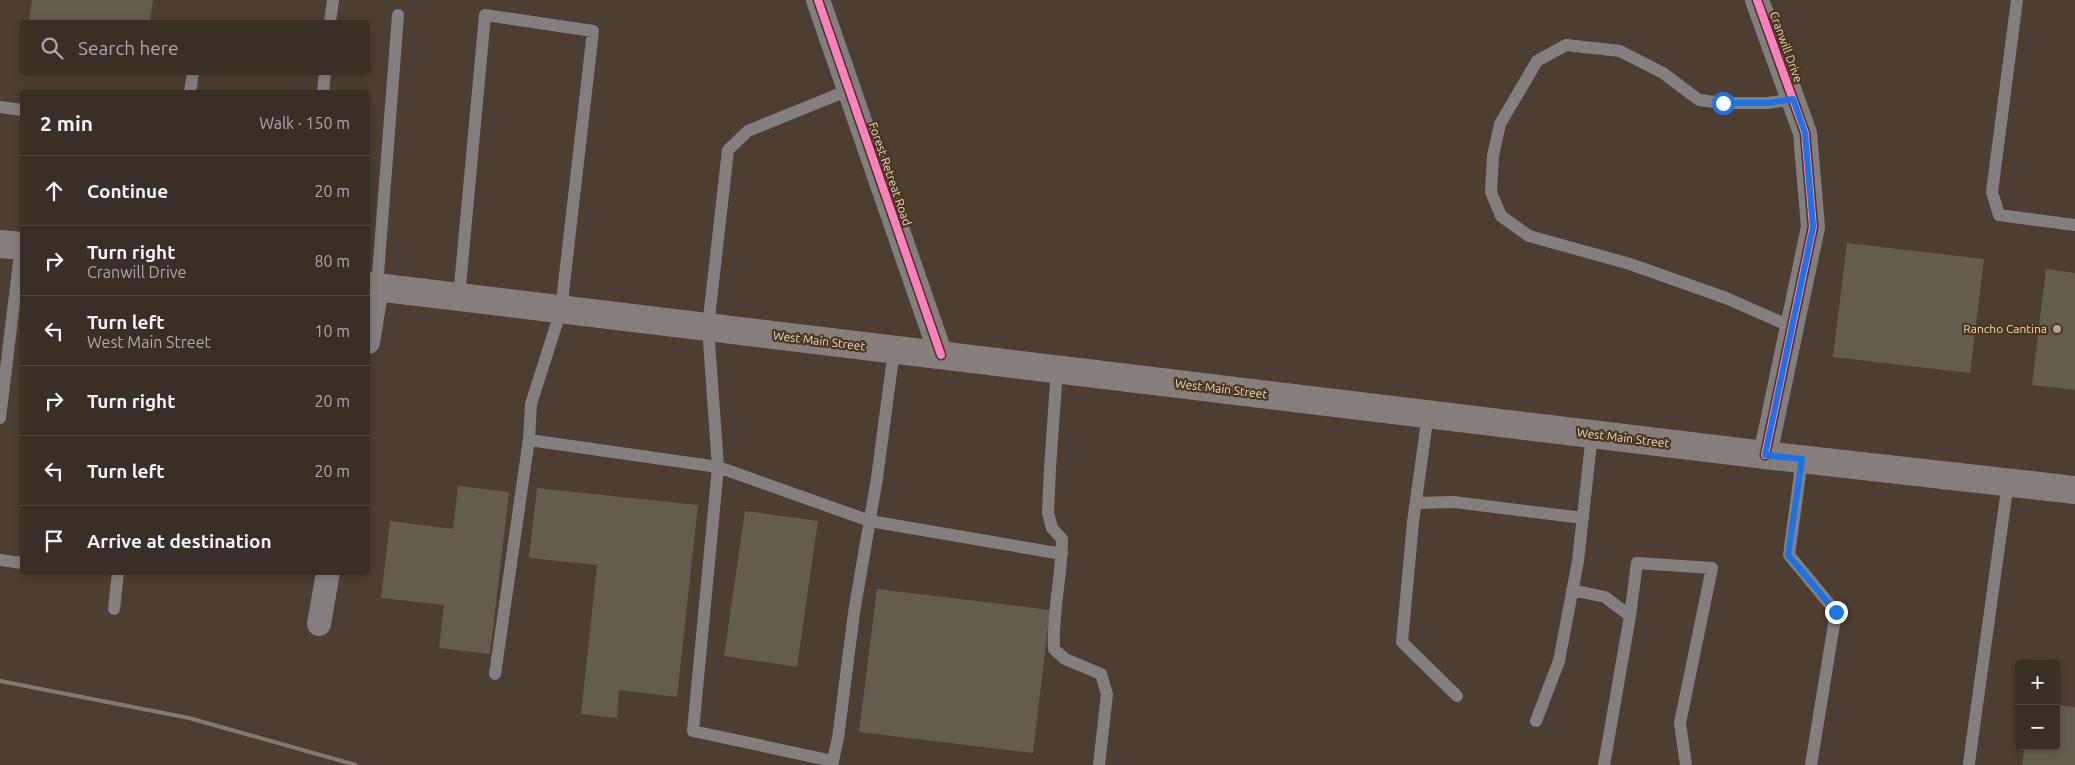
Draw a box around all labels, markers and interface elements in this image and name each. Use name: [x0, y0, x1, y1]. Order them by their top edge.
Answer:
street label: Cranwill Drive: [1768, 10, 1805, 84]
search box: [20, 20, 370, 75]
icon: search: [38, 34, 66, 62]
text: Search here: [78, 37, 178, 59]
route start: [1712, 92, 1735, 115]
text: 2 min: [40, 111, 93, 135]
text: Walk · 150 m: [259, 114, 350, 132]
street label: Forest Retreat Road: [867, 120, 914, 227]
icon: ahead: [40, 177, 68, 205]
text: Continue: [87, 180, 168, 202]
text: 20 m: [314, 182, 350, 200]
text: Turn right: [87, 241, 175, 263]
icon: right: [40, 247, 68, 275]
text: 80 m: [314, 252, 350, 270]
text: Cranwill Drive: [87, 263, 186, 281]
text: Turn left: [87, 311, 165, 333]
icon: left: [40, 317, 68, 345]
text: 10 m: [314, 322, 350, 340]
place label: Rancho Cantina: [1963, 322, 2047, 335]
marker: Rancho Cantina: [2051, 323, 2063, 335]
street label: West Main Street: [772, 328, 866, 353]
text: West Main Street: [87, 333, 211, 351]
street label: West Main Street: [1174, 376, 1268, 401]
icon: right: [40, 387, 68, 415]
text: Turn right: [87, 390, 175, 412]
text: 20 m: [314, 392, 350, 410]
street label: West Main Street: [1576, 425, 1670, 450]
icon: left: [40, 457, 68, 485]
text: Turn left: [87, 460, 165, 482]
text: 20 m: [314, 462, 350, 480]
icon: arrive: [40, 527, 68, 555]
text: Arrive at destination: [87, 530, 272, 552]
route end: [1825, 601, 1848, 624]
map controls: [2015, 660, 2060, 750]
button: +: [2015, 660, 2060, 705]
button: −: [2015, 705, 2060, 750]

